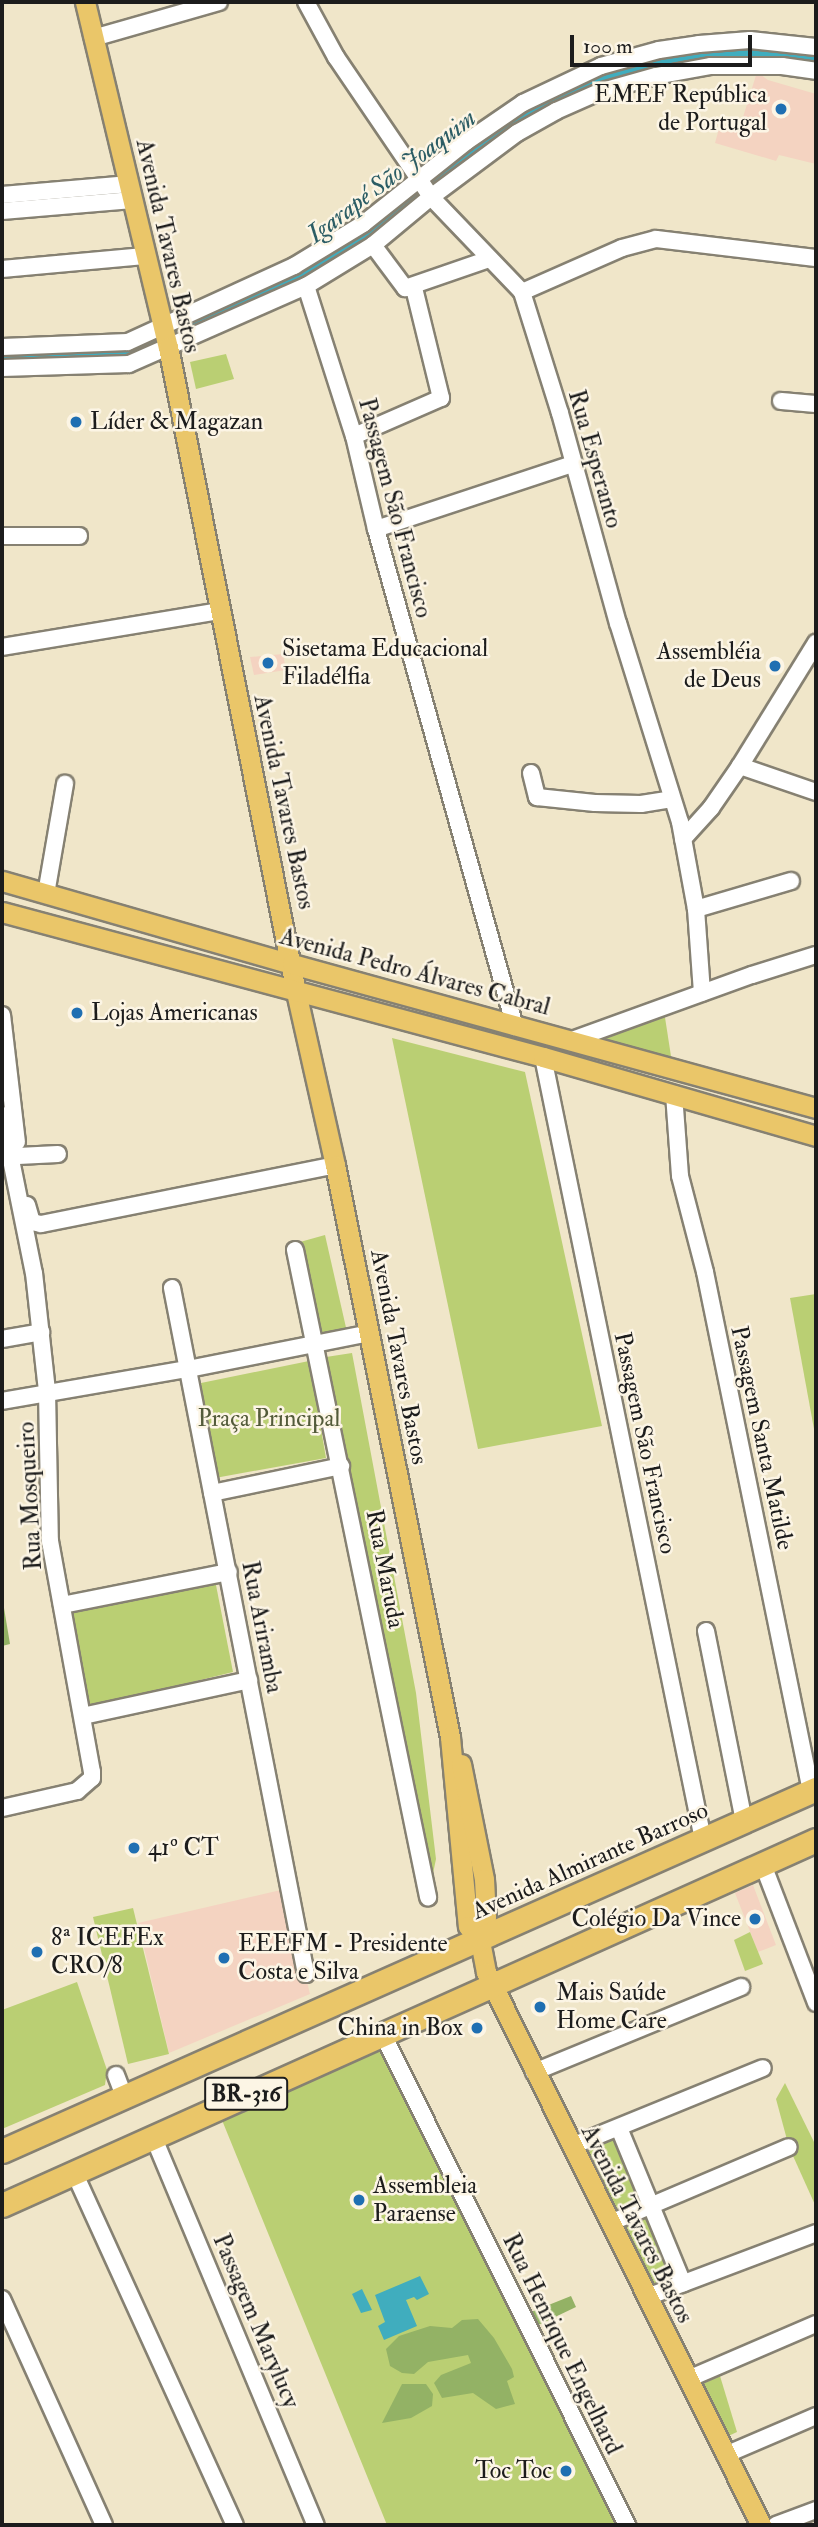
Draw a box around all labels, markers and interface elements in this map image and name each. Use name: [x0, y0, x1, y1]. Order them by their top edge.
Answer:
scale bar: [573, 21, 755, 65]
text: 100 m: [583, 33, 633, 60]
place label: EMEF República de Portugal: [594, 81, 767, 137]
marker: EMEF República de Portugal: [773, 101, 789, 117]
water label: Igarapé São Joaquim: [301, 103, 483, 251]
street label: Avenida Tavares Bastos: [129, 136, 207, 356]
street label: Rua Esperanto: [562, 387, 628, 531]
street label: Passagem São Francisco: [352, 395, 438, 621]
place label: Líder & Magazan: [90, 408, 263, 436]
marker: Líder & Magazan: [68, 414, 84, 430]
place label: Sisetama Educacional Filadélfia: [282, 635, 488, 691]
place label: Assembléia de Deus: [657, 638, 761, 694]
marker: Sisetama Educacional Filadélfia: [260, 655, 276, 671]
marker: Assembléia de Deus: [767, 658, 783, 674]
street label: Avenida Tavares Bastos: [247, 692, 321, 912]
street label: Avenida Pedro Álvares Cabral: [277, 922, 553, 1022]
place label: Lojas Americanas: [91, 999, 258, 1027]
marker: Lojas Americanas: [69, 1005, 85, 1021]
street label: Avenida Tavares Bastos: [364, 1247, 434, 1467]
street label: Passagem Santa Matilde: [724, 1323, 800, 1553]
street label: Passagem São Francisco: [607, 1329, 683, 1557]
park label: Praça Principal: [198, 1405, 340, 1433]
street label: Rua Mosqueiro: [12, 1421, 48, 1571]
street label: Rua Maruda: [359, 1507, 411, 1631]
street label: Rua Ariramba: [235, 1559, 289, 1695]
street label: Avenida Almirante Barroso: [468, 1796, 712, 1926]
place label: 41º CT: [148, 1834, 219, 1862]
marker: 41º CT: [126, 1840, 142, 1856]
place label: Colégio Da Vince: [571, 1905, 741, 1933]
marker: Colégio Da Vince: [747, 1911, 763, 1927]
place label: 8ª ICEFEx CRO/8: [51, 1924, 164, 1980]
place label: EEEFM - Presidente Costa e Silva: [238, 1930, 447, 1986]
marker: 8ª ICEFEx CRO/8: [29, 1944, 45, 1960]
marker: EEEFM - Presidente Costa e Silva: [216, 1950, 232, 1966]
place label: Mais Saúde Home Care: [556, 1979, 667, 2035]
marker: Mais Saúde Home Care: [530, 1997, 550, 2017]
place label: China in Box: [338, 2014, 463, 2042]
marker: China in Box: [469, 2020, 485, 2036]
road number: BR-316: [204, 2074, 288, 2114]
street label: Avenida Tavares Bastos: [575, 2120, 699, 2328]
place label: Assembleia Paraense: [373, 2172, 477, 2228]
marker: Assembleia Paraense: [351, 2192, 367, 2208]
street label: Rua Henrique Engelhard: [496, 2229, 628, 2459]
street label: Passagem Marylucy: [206, 2230, 306, 2412]
place label: Toc Toc: [475, 2457, 552, 2485]
marker: Toc Toc: [558, 2463, 574, 2479]

